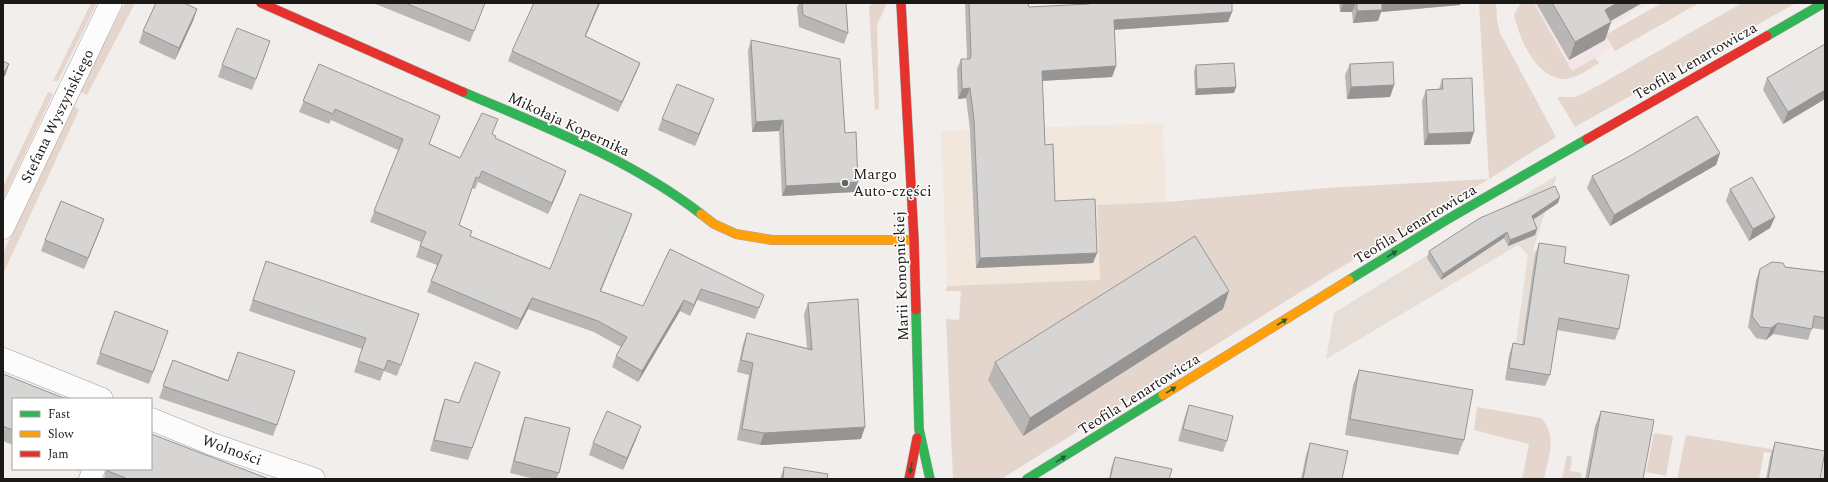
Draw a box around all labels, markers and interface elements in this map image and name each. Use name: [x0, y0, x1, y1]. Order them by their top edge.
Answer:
street label: Teofila Lenartowicza: [1629, 16, 1762, 106]
street label: Stefana Wyszyńskiego: [15, 45, 100, 187]
street label: Mikołaja Kopernika: [504, 86, 634, 163]
place label: Margo Auto-części: [853, 163, 932, 203]
marker: Margo Auto-części: [840, 178, 850, 188]
street label: Teofila Lenartowicza: [1349, 178, 1482, 270]
street label: Marii Konopnickiej: [888, 211, 915, 341]
one-way arrow: [1387, 250, 1398, 257]
one-way arrow: [1277, 318, 1287, 326]
street label: Teofila Lenartowicza: [1074, 347, 1205, 441]
one-way arrow: [1165, 387, 1177, 394]
legend: [12, 398, 152, 470]
text: Fast: [48, 405, 70, 424]
text: Slow: [48, 425, 74, 444]
street label: Wolności: [199, 429, 265, 472]
text: Jam: [48, 445, 69, 464]
one-way arrow: [1055, 455, 1066, 462]
one-way arrow: [908, 462, 914, 474]

